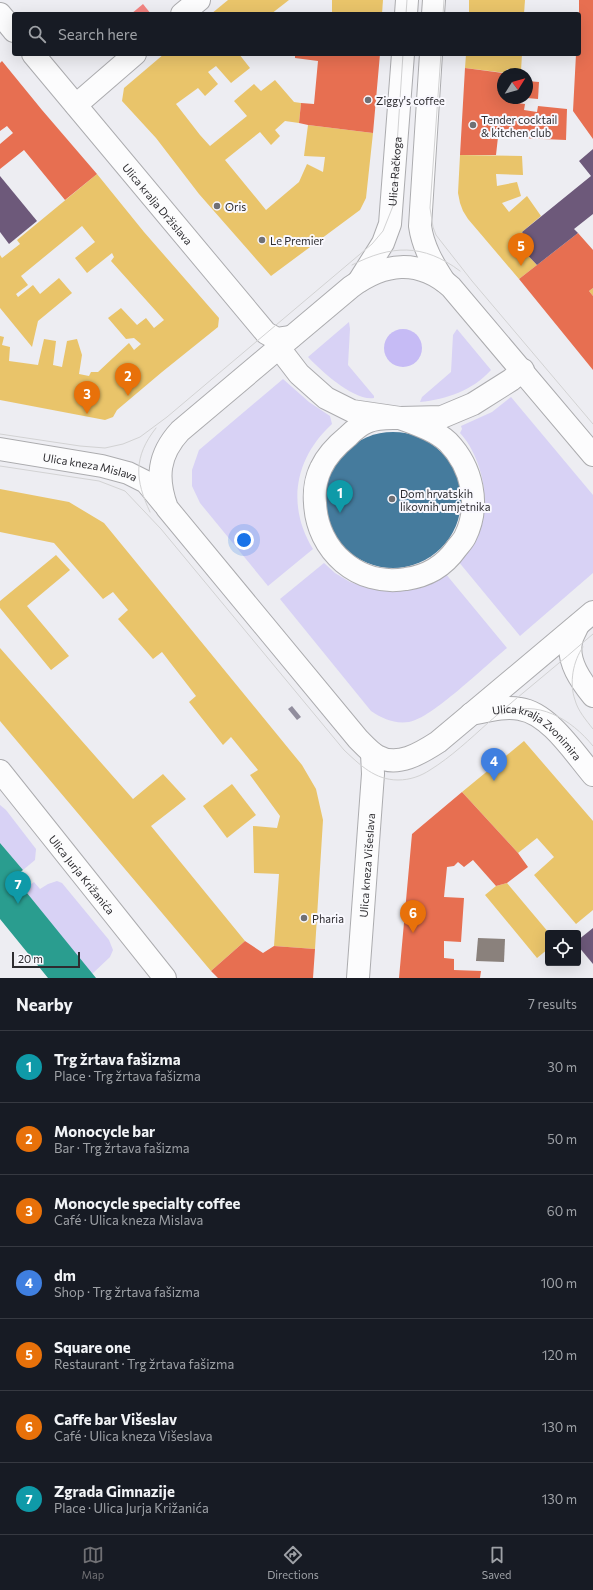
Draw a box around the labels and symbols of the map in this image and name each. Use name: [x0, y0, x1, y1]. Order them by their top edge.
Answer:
north arrow: [497, 68, 533, 104]
place label: Ziggy's coffee: [376, 94, 445, 107]
marker: Ziggy's coffee: [363, 95, 373, 105]
place label: Tender cocktail & kitchen club: [481, 113, 557, 139]
marker: Tender cocktail & kitchen club: [468, 120, 478, 130]
street label: Ulica Račkoga: [385, 136, 403, 206]
street label: Ulica kralja Držislava: [120, 160, 196, 247]
place label: Oris: [225, 200, 246, 213]
marker: Oris: [212, 201, 222, 211]
pin: 5: [508, 233, 534, 266]
place label: Le Premier: [270, 234, 324, 247]
marker: Le Premier: [257, 235, 267, 245]
pin: 2: [115, 363, 141, 396]
pin: 3: [74, 381, 100, 414]
street label: Ulica kneza Mislava: [42, 450, 140, 483]
pin: 1: [327, 480, 353, 513]
place label: Dom hrvatskih likovnih umjetnika: [400, 487, 491, 513]
marker: Dom hrvatskih likovnih umjetnika: [387, 494, 397, 504]
your location: [234, 530, 254, 550]
street label: Ulica kralja Zvonimira: [491, 702, 585, 762]
pin: 4: [481, 748, 507, 781]
street label: Ulica kneza Višeslava: [356, 813, 377, 918]
street label: Ulica Jurja Križanića: [47, 832, 118, 916]
pin: 7: [5, 871, 31, 904]
pin: 6: [400, 900, 426, 933]
place label: Pharia: [312, 912, 344, 925]
marker: Pharia: [299, 913, 309, 923]
scale bar: [12, 950, 80, 969]

